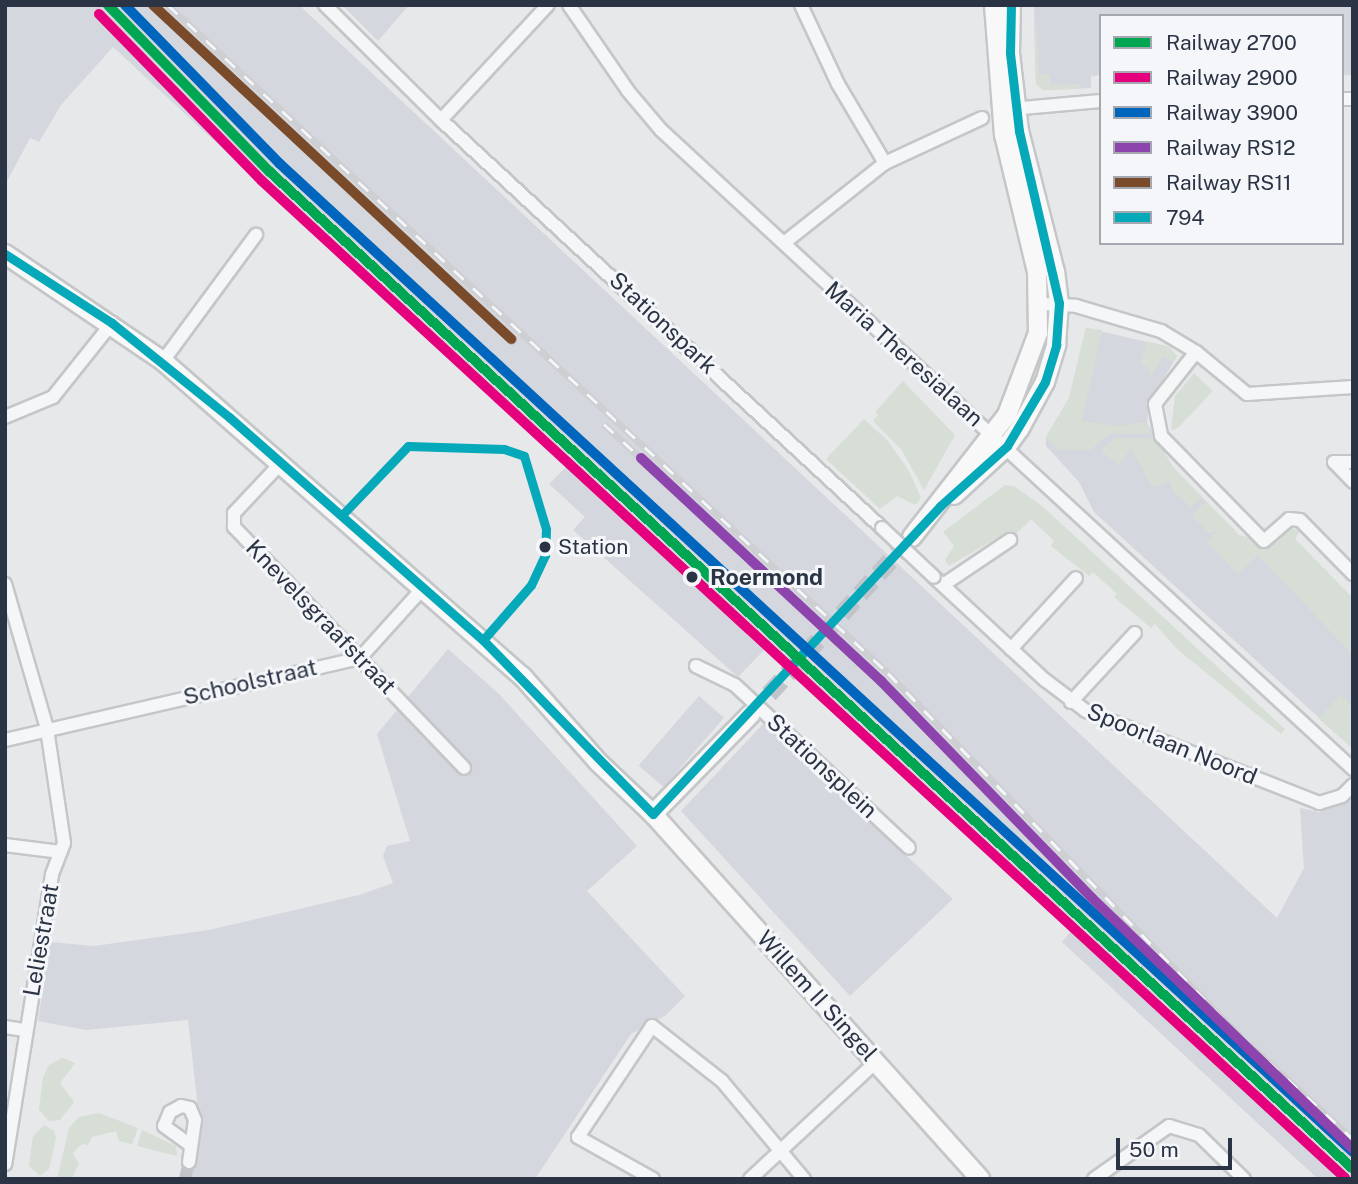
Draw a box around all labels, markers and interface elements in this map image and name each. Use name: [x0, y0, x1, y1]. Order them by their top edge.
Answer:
legend: [1099, 14, 1344, 245]
text: Railway 2700: [1166, 30, 1297, 55]
text: Railway 2900: [1166, 65, 1298, 90]
text: Railway 3900: [1166, 100, 1298, 125]
text: Railway RS12: [1166, 135, 1295, 160]
text: Railway RS11: [1166, 170, 1292, 195]
text: 794: [1166, 205, 1204, 230]
street label: Stationspark: [604, 266, 722, 380]
street label: Maria Theresialaan: [819, 276, 989, 432]
street label: Knevelsgraafstraat: [240, 534, 402, 700]
place label: Station: [558, 534, 628, 560]
marker: Station: [538, 540, 552, 554]
place label: Roermond: [710, 563, 823, 591]
marker: Roermond: [681, 566, 703, 588]
street label: Schoolstraat: [180, 653, 320, 711]
street label: Spoorlaan Noord: [1083, 697, 1261, 791]
street label: Stationsplein: [761, 708, 883, 824]
street label: Leliestraat: [18, 881, 64, 999]
street label: Willem II Singel: [751, 925, 883, 1067]
scale bar: [1120, 1124, 1236, 1168]
text: 50 m: [1129, 1137, 1179, 1162]

